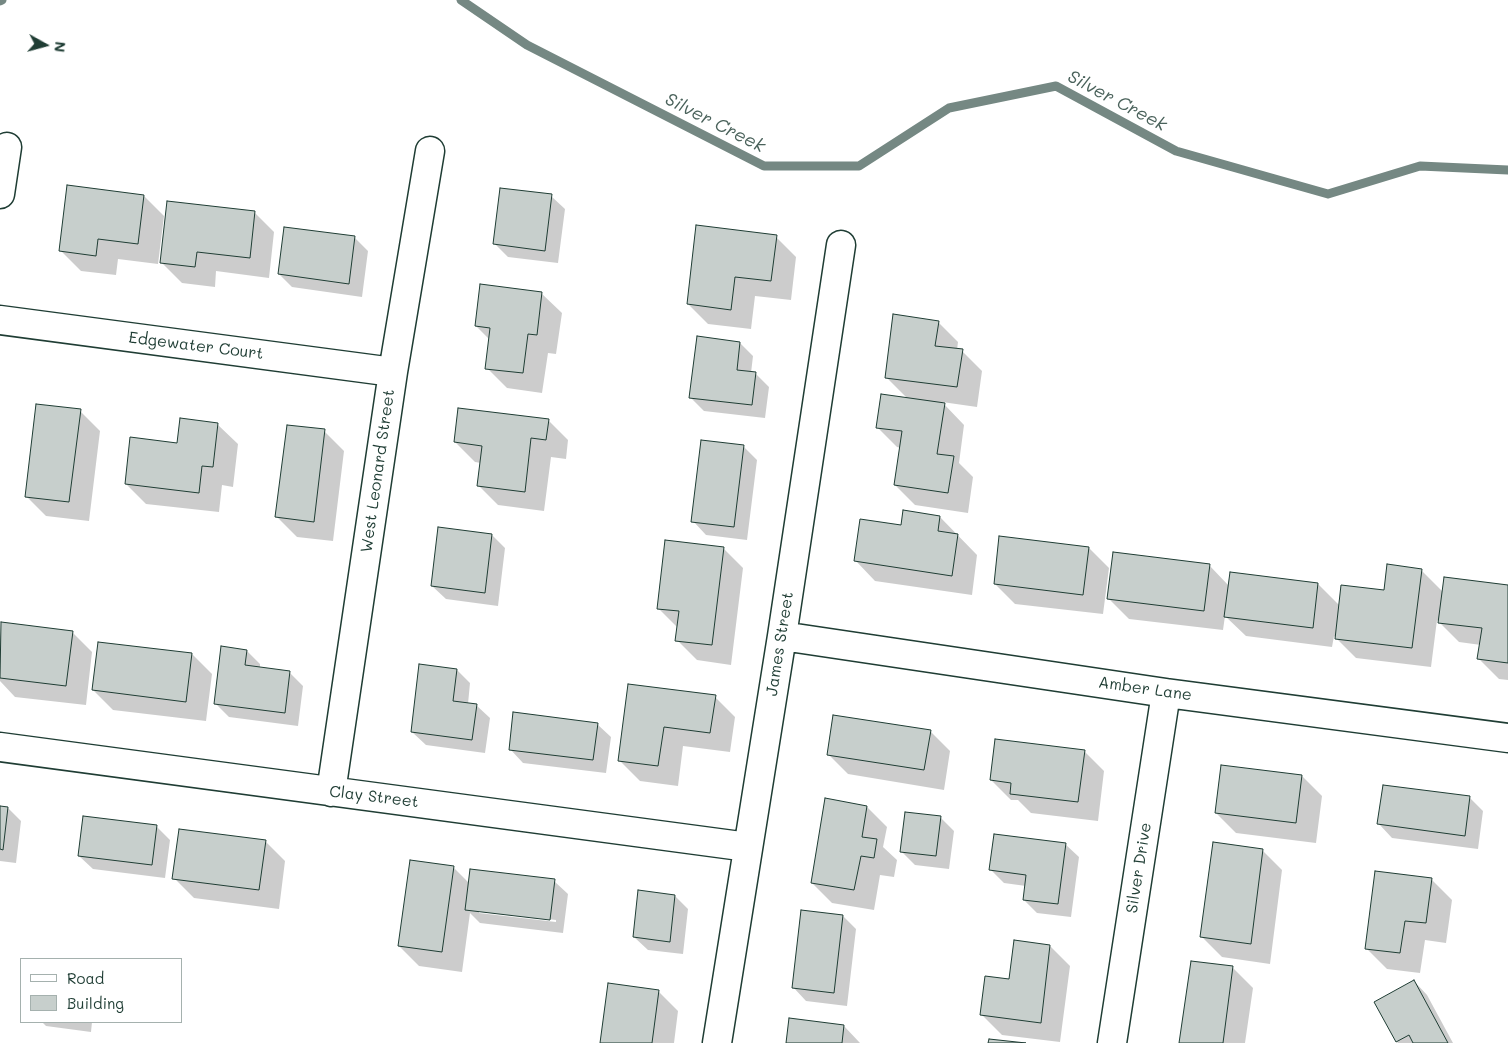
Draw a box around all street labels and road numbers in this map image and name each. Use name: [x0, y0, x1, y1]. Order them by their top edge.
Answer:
street label: Edgewater Court: [127, 328, 265, 364]
street label: West Leonard Street: [357, 388, 399, 554]
street label: James Street: [762, 591, 798, 697]
street label: Amber Lane: [1097, 673, 1193, 705]
street label: Clay Street: [328, 782, 420, 812]
street label: Silver Drive: [1122, 821, 1156, 915]

